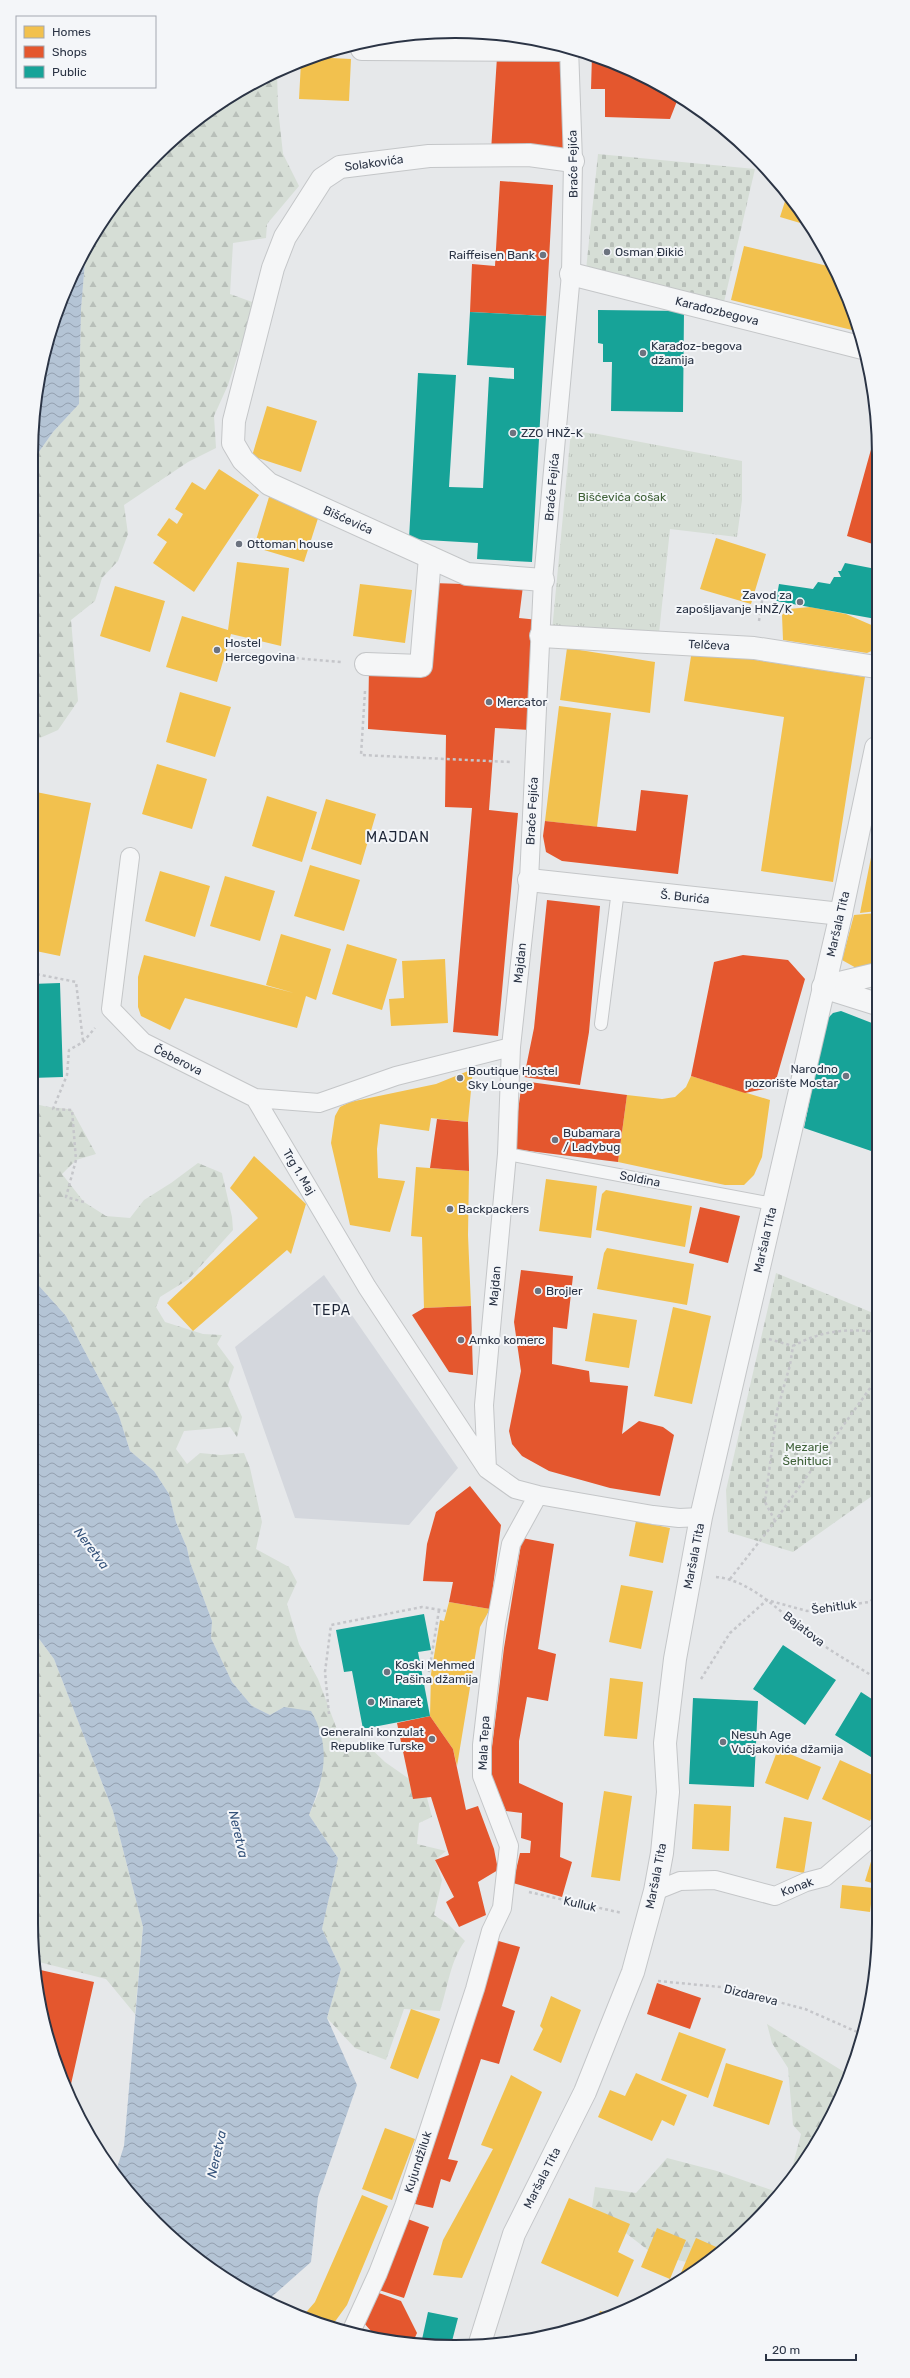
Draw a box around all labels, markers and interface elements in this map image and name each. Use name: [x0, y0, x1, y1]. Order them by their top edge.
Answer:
legend: [16, 16, 156, 88]
text: Homes: [52, 25, 91, 39]
text: Shops: [52, 45, 87, 59]
text: Public: [52, 65, 87, 79]
street label: Braće Fejića: [565, 130, 581, 198]
street label: Solakovića: [344, 152, 404, 174]
place label: Osman Đikić: [615, 245, 684, 259]
marker: Osman Đikić: [602, 247, 612, 257]
place label: Raiffeisen Bank: [449, 248, 536, 262]
marker: Raiffeisen Bank: [538, 250, 548, 260]
street label: Karađozbegova: [674, 294, 760, 328]
place label: Karađoz-begova džamija: [651, 339, 742, 367]
marker: Karađoz-begova džamija: [638, 348, 648, 358]
place label: ZZO HNŽ-K: [521, 426, 584, 440]
marker: ZZO HNŽ-K: [508, 428, 518, 438]
street label: Braće Fejića: [542, 452, 562, 522]
park label: Bišćevića ćošak: [578, 490, 667, 504]
street label: Bišćevića: [321, 503, 375, 537]
place label: Ottoman house: [247, 537, 333, 551]
marker: Ottoman house: [234, 539, 244, 549]
place label: Zavod za zapošljavanje HNŽ/K: [676, 588, 793, 616]
marker: Zavod za zapošljavanje HNŽ/K: [795, 597, 805, 607]
place label: Hostel Hercegovina: [225, 636, 295, 664]
street label: Telčeva: [688, 637, 730, 653]
marker: Hostel Hercegovina: [212, 645, 222, 655]
place label: Mercator: [497, 695, 547, 709]
marker: Mercator: [484, 697, 494, 707]
street label: Braće Fejića: [523, 777, 541, 845]
district label: MAJDAN: [366, 829, 430, 846]
street label: Š. Burića: [660, 887, 710, 907]
street label: Maršala Tita: [824, 890, 852, 958]
street label: Majdan: [511, 942, 529, 984]
street label: Čeberova: [151, 1042, 205, 1078]
place label: Narodno pozorište Mostar: [745, 1062, 838, 1090]
place label: Boutique Hostel Sky Lounge: [468, 1064, 558, 1092]
marker: Narodno pozorište Mostar: [841, 1071, 851, 1081]
marker: Boutique Hostel Sky Lounge: [455, 1073, 465, 1083]
place label: Bubamara / Ladybug: [563, 1126, 620, 1154]
marker: Bubamara / Ladybug: [550, 1135, 560, 1145]
street label: Trg 1. Maj: [280, 1147, 318, 1197]
street label: Soldina: [618, 1168, 662, 1190]
place label: Backpackers: [458, 1202, 529, 1216]
marker: Backpackers: [445, 1204, 455, 1214]
street label: Maršala Tita: [751, 1206, 779, 1274]
street label: Majdan: [486, 1265, 504, 1307]
place label: Brojler: [546, 1284, 583, 1298]
marker: Brojler: [533, 1286, 543, 1296]
district label: TEPA: [313, 1302, 351, 1319]
place label: Amko komerc: [469, 1333, 545, 1347]
marker: Amko komerc: [456, 1335, 466, 1345]
park label: Mezarje Šehitluci: [783, 1440, 831, 1468]
street label: Maršala Tita: [681, 1522, 707, 1590]
water label: Neretva: [71, 1525, 112, 1572]
street label: Šehitluk: [811, 1597, 858, 1617]
street label: Bajatova: [780, 1608, 828, 1650]
place label: Koski Mehmed Pašina džamija: [395, 1658, 478, 1686]
marker: Koski Mehmed Pašina džamija: [382, 1667, 392, 1677]
place label: Minaret: [379, 1695, 421, 1709]
marker: Minaret: [366, 1697, 376, 1707]
street label: Mala Tepa: [476, 1715, 492, 1771]
place label: Generalni konzulat Republike Turske: [320, 1725, 424, 1753]
place label: Nesuh Age Vučjakovića džamija: [731, 1728, 843, 1756]
marker: Generalni konzulat Republike Turske: [427, 1734, 437, 1744]
marker: Nesuh Age Vučjakovića džamija: [718, 1737, 728, 1747]
water label: Neretva: [226, 1809, 251, 1860]
street label: Maršala Tita: [643, 1842, 669, 1910]
street label: Konak: [779, 1874, 816, 1900]
street label: Kulluk: [562, 1893, 599, 1915]
street label: Dizdareva: [723, 1982, 779, 2008]
water label: Neretva: [204, 2129, 229, 2179]
street label: Kujundžiluk: [401, 2129, 435, 2195]
street label: Maršala Tita: [521, 2145, 563, 2211]
scale bar: [766, 2336, 856, 2362]
text: 20 m: [772, 2343, 800, 2357]

